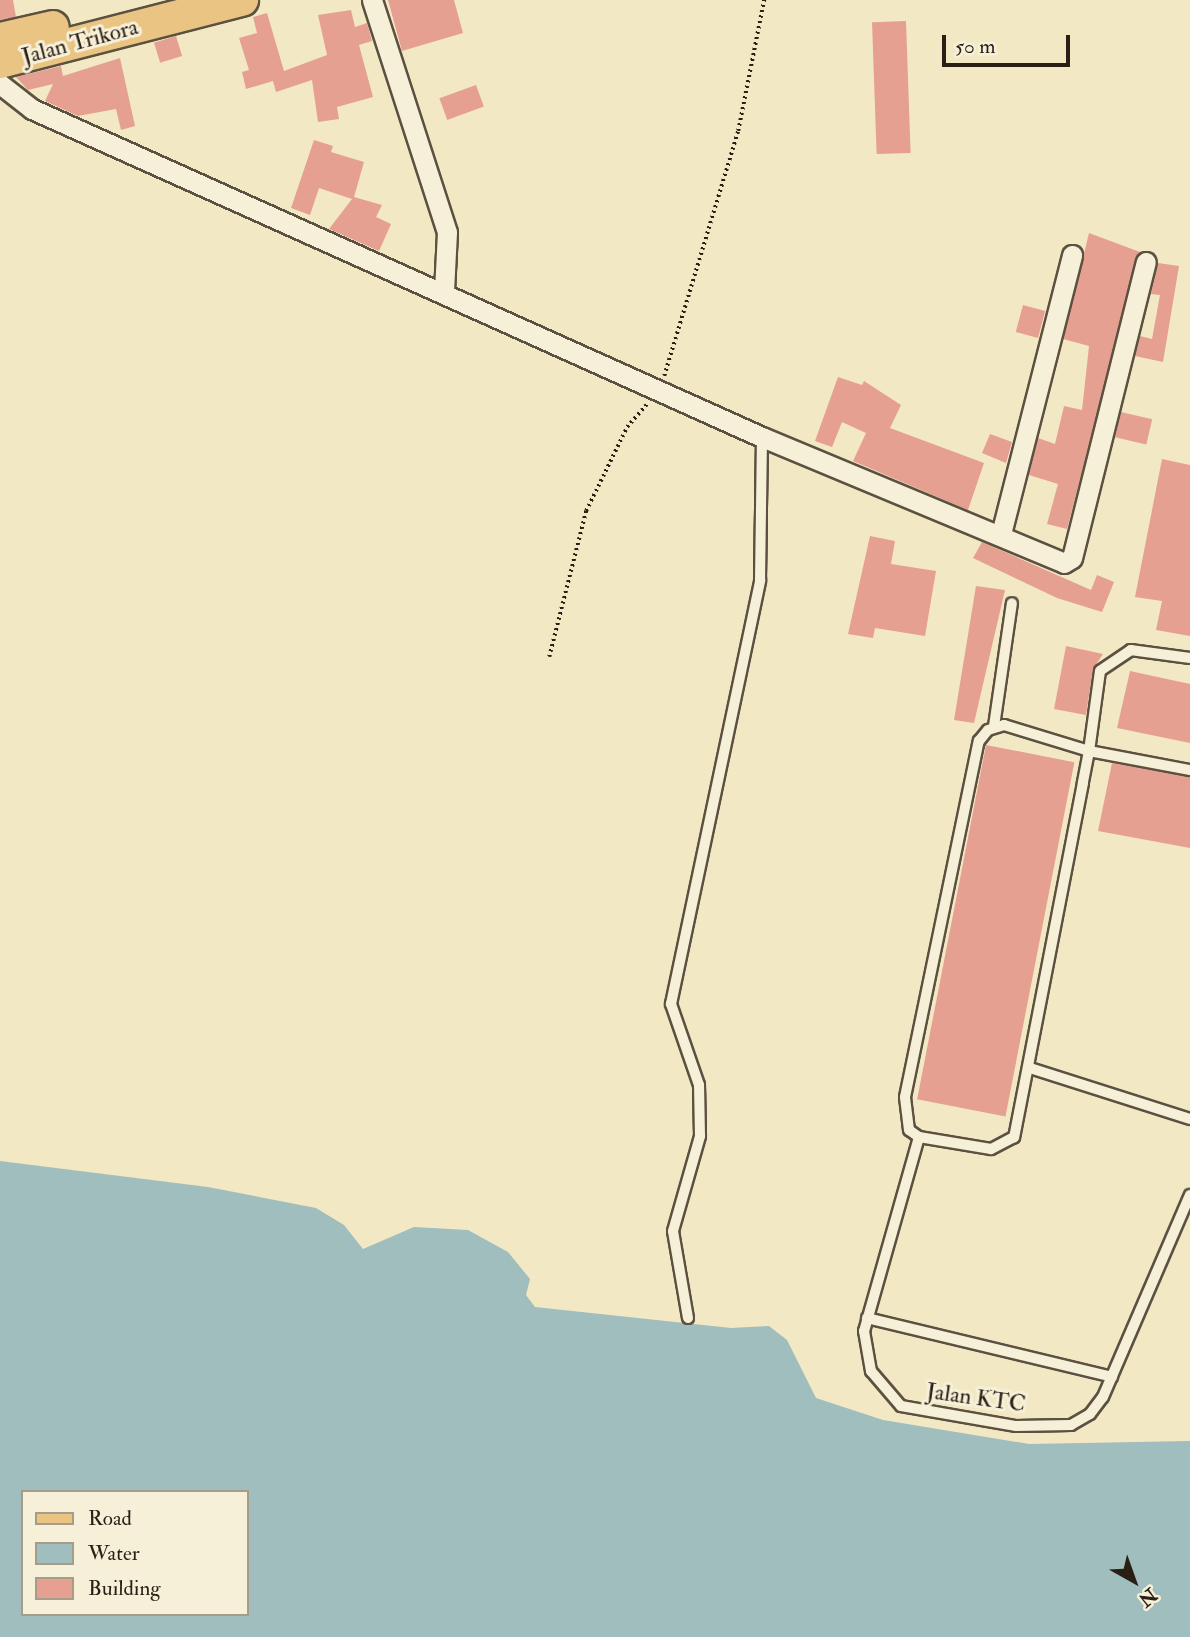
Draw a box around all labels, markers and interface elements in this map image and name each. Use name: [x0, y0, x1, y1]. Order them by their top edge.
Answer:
street label: Jalan Trikora: [19, 13, 141, 71]
scale bar: [945, 21, 1073, 65]
text: 50 m: [955, 33, 996, 60]
street label: Jalan KTC: [925, 1377, 1027, 1419]
legend: [21, 1490, 248, 1616]
text: Road: [88, 1505, 132, 1532]
text: Water: [88, 1540, 140, 1567]
north arrow: [1099, 1546, 1169, 1616]
text: Building: [88, 1575, 161, 1602]
text: N: [1133, 1582, 1162, 1612]

